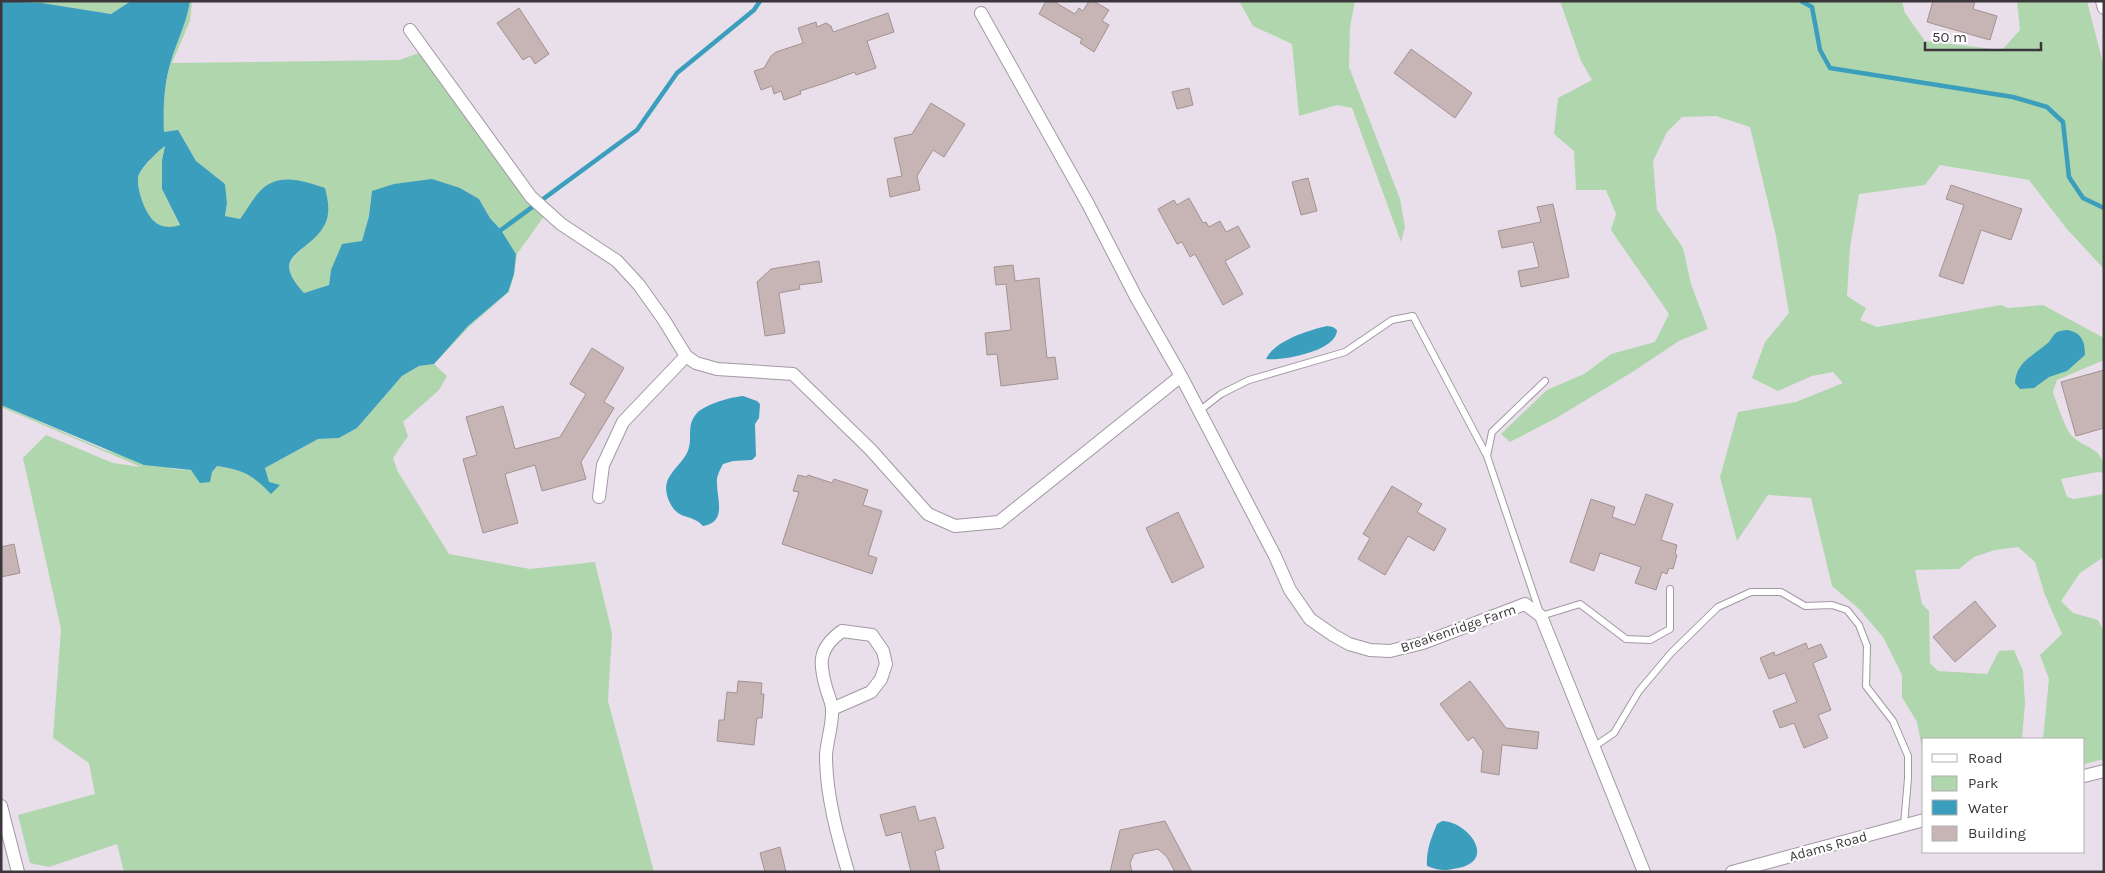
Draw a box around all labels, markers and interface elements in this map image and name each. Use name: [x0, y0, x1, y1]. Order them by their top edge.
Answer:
scale bar: [1925, 20, 2041, 52]
text: 50 m: [1932, 28, 1967, 46]
street label: Breakenridge Farm: [1398, 601, 1518, 656]
legend: [1922, 738, 2085, 853]
text: Road: [1968, 749, 2003, 767]
text: Park: [1968, 774, 1998, 792]
text: Water: [1968, 799, 2009, 817]
text: Building: [1968, 824, 2026, 842]
street label: Adams Road: [1787, 828, 1869, 865]

